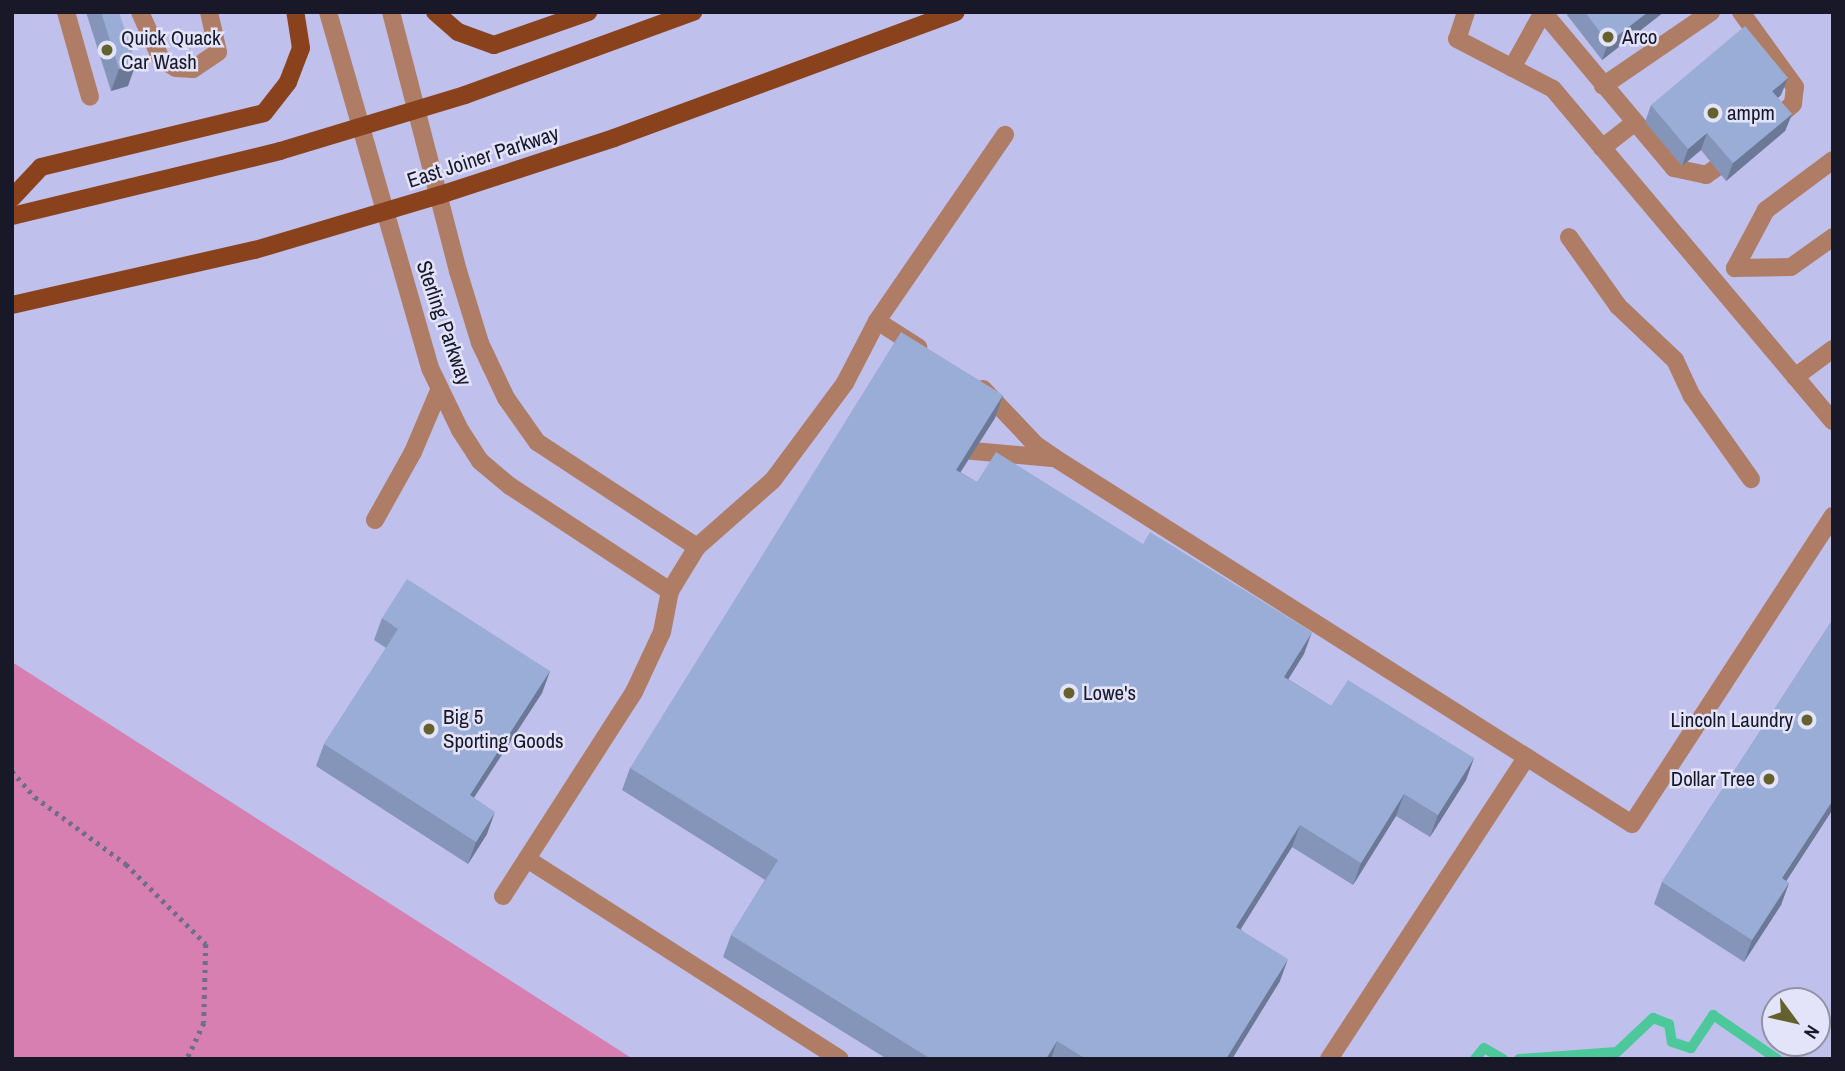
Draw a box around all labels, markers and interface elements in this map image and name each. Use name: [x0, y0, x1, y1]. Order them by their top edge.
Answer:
place label: Arco: [1622, 24, 1657, 50]
place label: Quick Quack Car Wash: [121, 25, 221, 75]
marker: Arco: [1600, 29, 1616, 45]
marker: Quick Quack Car Wash: [99, 42, 115, 58]
place label: ampm: [1727, 100, 1775, 126]
marker: ampm: [1705, 105, 1721, 121]
street label: East Joiner Parkway: [404, 121, 562, 193]
street label: Sterling Parkway: [411, 257, 477, 389]
place label: Lowe's: [1083, 680, 1136, 706]
marker: Lowe's: [1061, 685, 1077, 701]
place label: Big 5 Sporting Goods: [443, 704, 564, 754]
place label: Lincoln Laundry: [1670, 707, 1793, 733]
marker: Lincoln Laundry: [1799, 712, 1815, 728]
marker: Big 5 Sporting Goods: [421, 721, 437, 737]
place label: Dollar Tree: [1670, 766, 1755, 792]
marker: Dollar Tree: [1761, 771, 1777, 787]
north arrow: [1761, 987, 1831, 1057]
text: N: [1798, 1021, 1826, 1044]

